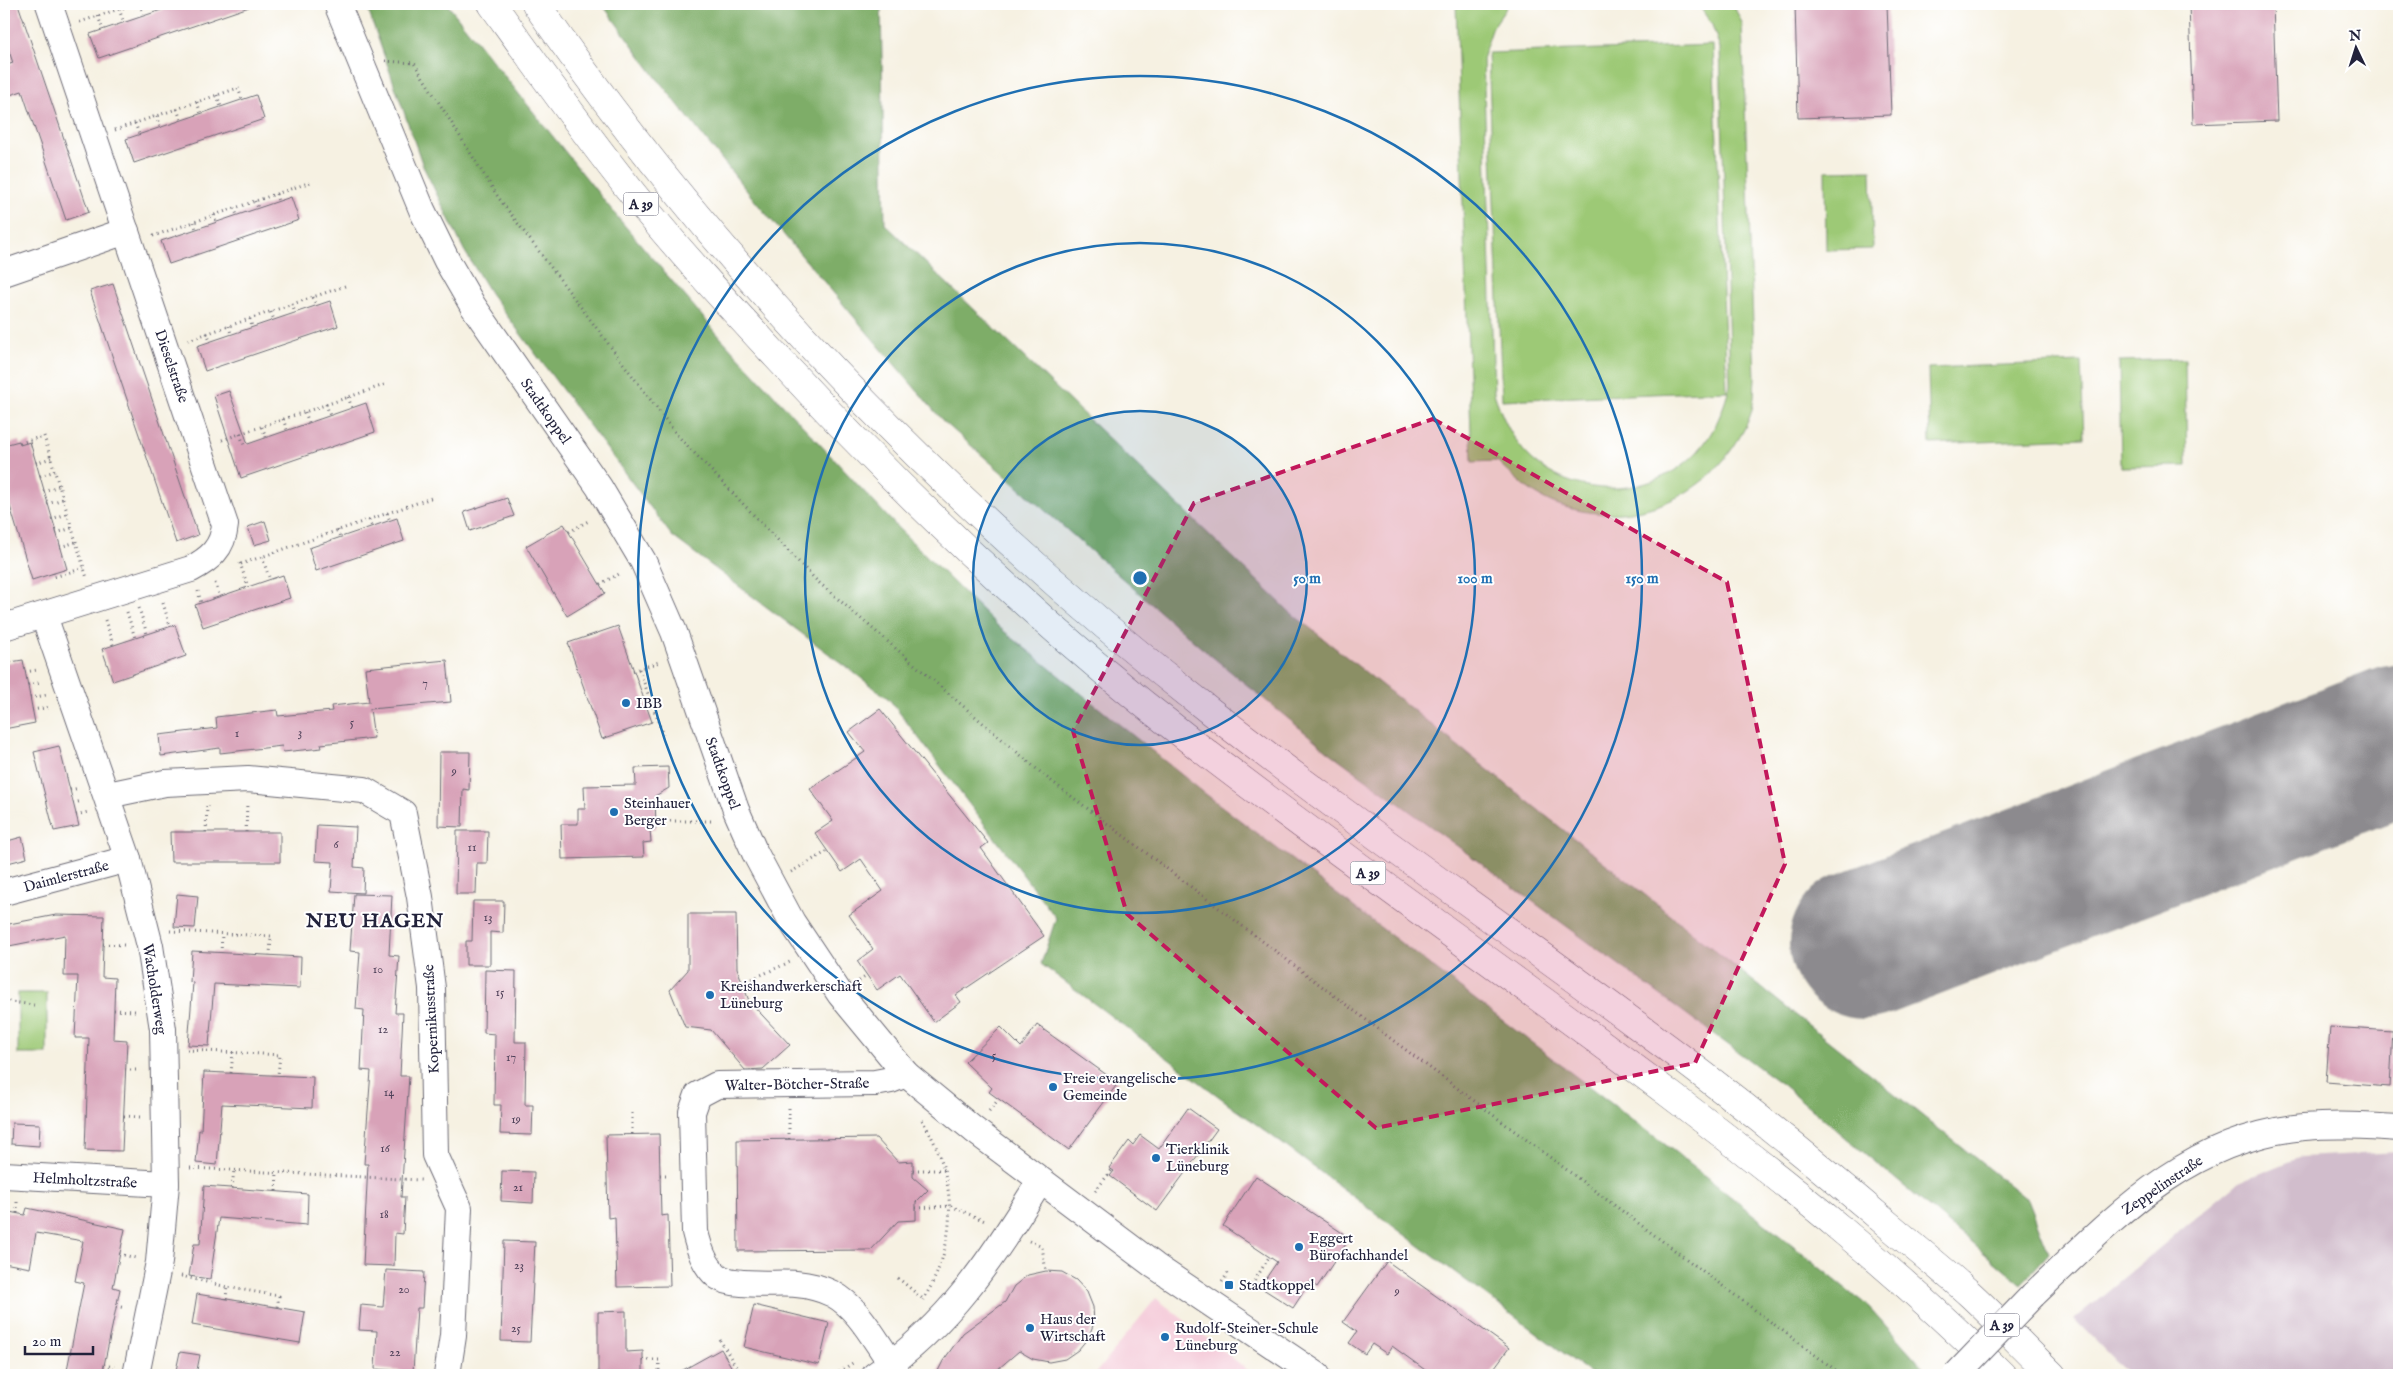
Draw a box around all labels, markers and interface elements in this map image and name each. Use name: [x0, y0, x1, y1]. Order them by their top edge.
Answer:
north arrow: [2330, 22, 2380, 72]
text: N: [2347, 27, 2362, 45]
road number: A 39: [624, 192, 658, 215]
street label: Dieselstraße: [150, 327, 193, 405]
street label: Stadtkoppel: [516, 375, 576, 448]
centre of rings: [1131, 569, 1149, 587]
text: 50 m: [1293, 569, 1321, 588]
text: 100 m: [1457, 569, 1493, 588]
text: 150 m: [1625, 569, 1659, 588]
house number: 7: [422, 676, 428, 691]
place label: IBB: [636, 694, 662, 713]
marker: IBB: [620, 697, 632, 709]
house number: 5: [350, 715, 355, 730]
house number: 3: [298, 725, 302, 740]
house number: 1: [235, 726, 239, 741]
street label: Stadtkoppel: [701, 734, 745, 813]
house number: 9: [450, 764, 457, 779]
place label: Steinhauer Berger: [624, 794, 691, 830]
marker: Steinhauer Berger: [608, 806, 620, 818]
house number: 6: [333, 837, 339, 852]
house number: 11: [468, 840, 476, 855]
street label: Daimlerstraße: [21, 856, 111, 897]
road number: A 39: [1350, 861, 1386, 884]
district label: NEU HAGEN: [305, 909, 444, 934]
house number: 13: [484, 910, 492, 925]
street label: Wacholderweg: [138, 942, 171, 1037]
house number: 10: [373, 962, 383, 977]
street label: Kopernikusstraße: [419, 964, 444, 1074]
place label: Kreishandwerkerschaft Lüneburg: [720, 977, 862, 1013]
house number: 15: [496, 985, 505, 1000]
marker: Kreishandwerkerschaft Lüneburg: [704, 989, 716, 1001]
house number: 12: [378, 1022, 388, 1037]
house number: 5: [992, 1048, 997, 1063]
house number: 17: [506, 1050, 516, 1065]
place label: Freie evangelische Gemeinde: [1063, 1069, 1177, 1105]
street label: Walter-Bötcher-Straße: [724, 1074, 870, 1095]
marker: Freie evangelische Gemeinde: [1047, 1081, 1059, 1093]
house number: 14: [384, 1085, 394, 1100]
house number: 19: [511, 1112, 521, 1127]
place label: Tierklinik Lüneburg: [1166, 1140, 1230, 1176]
house number: 16: [380, 1141, 391, 1156]
street label: Zeppelinstraße: [2118, 1151, 2207, 1219]
marker: Tierklinik Lüneburg: [1150, 1152, 1162, 1164]
street label: Helmholtzstraße: [32, 1168, 138, 1193]
house number: 21: [513, 1180, 523, 1195]
house number: 18: [379, 1207, 389, 1222]
place label: Eggert Bürofachhandel: [1309, 1229, 1409, 1265]
marker: Eggert Bürofachhandel: [1293, 1241, 1305, 1253]
house number: 23: [514, 1258, 524, 1273]
place label: Stadtkoppel: [1239, 1276, 1316, 1295]
marker: Stadtkoppel: [1223, 1279, 1235, 1291]
house number: 20: [398, 1282, 410, 1297]
house number: 9: [1393, 1284, 1400, 1299]
place label: Haus der Wirtschaft: [1040, 1310, 1106, 1346]
road number: A 39: [1984, 1314, 2020, 1336]
place label: Rudolf-Steiner-Schule Lüneburg: [1175, 1319, 1319, 1355]
house number: 25: [511, 1321, 522, 1336]
marker: Haus der Wirtschaft: [1024, 1322, 1036, 1334]
scale bar: [25, 1324, 92, 1356]
marker: Rudolf-Steiner-Schule Lüneburg: [1159, 1331, 1171, 1343]
text: 20 m: [32, 1332, 62, 1351]
house number: 22: [389, 1345, 401, 1360]

